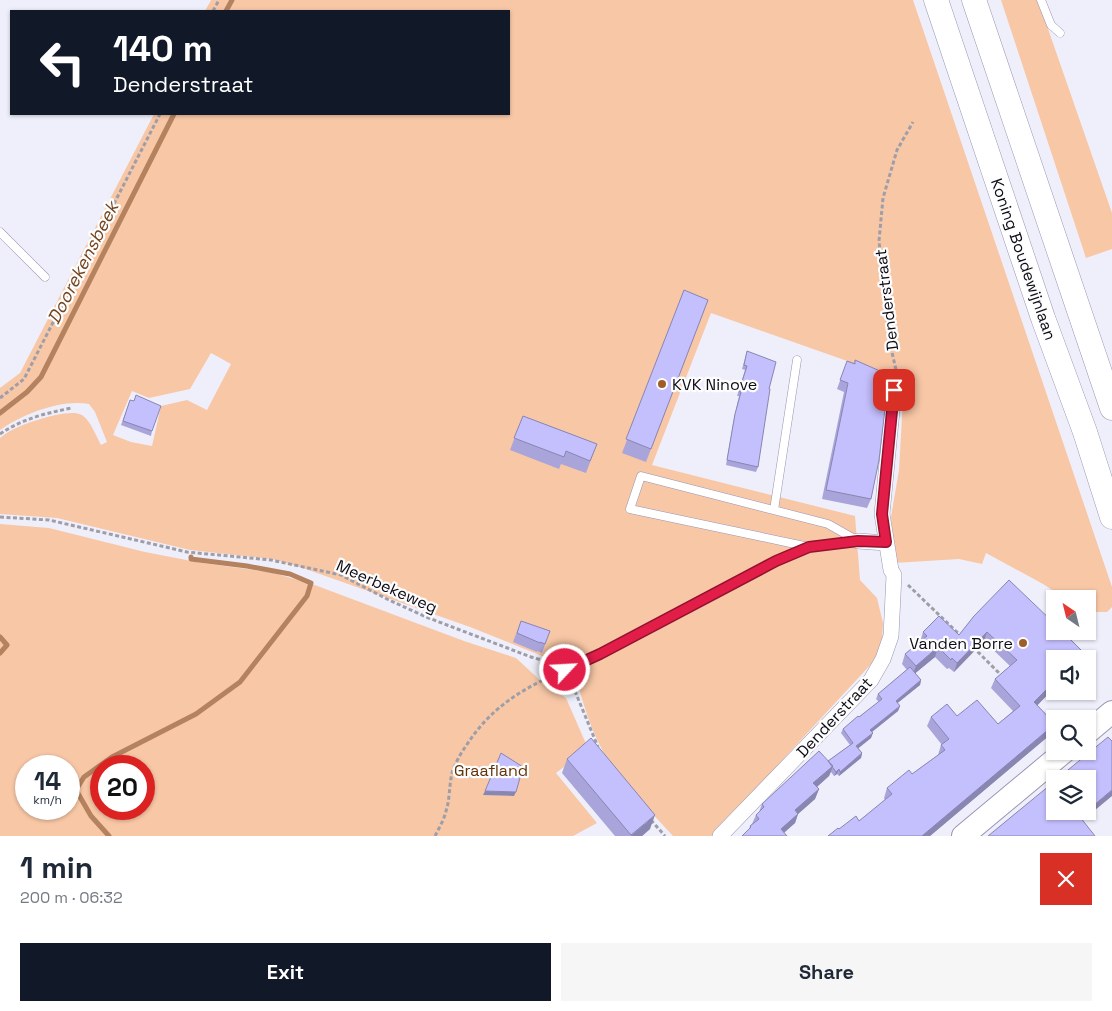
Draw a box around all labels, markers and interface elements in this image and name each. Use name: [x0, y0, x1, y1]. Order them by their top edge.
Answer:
text: 140 m: [113, 27, 213, 71]
icon: left: [30, 30, 95, 95]
text: Denderstraat: [113, 70, 253, 98]
street label: Koning Boudewijnlaan: [986, 175, 1061, 343]
water label: Doorekensbeek: [42, 196, 124, 328]
street label: Denderstraat: [870, 248, 903, 352]
pin: [873, 369, 915, 411]
place label: KVK Ninove: [672, 374, 757, 395]
icon: arrive: [880, 376, 908, 404]
marker: KVK Ninove: [656, 378, 668, 390]
street label: Meerbekeweg: [333, 555, 441, 618]
north arrow: [1046, 590, 1096, 640]
map controls: [1046, 590, 1096, 820]
place label: Vanden Borre: [909, 633, 1013, 654]
marker: Vanden Borre: [1017, 637, 1029, 649]
position arrow: [538, 643, 590, 695]
button: sound: [1046, 650, 1096, 700]
street label: Denderstraat: [792, 673, 877, 762]
button: search: [1046, 710, 1096, 760]
speed limit sign: 20: [90, 755, 155, 820]
park label: Graafland: [454, 760, 528, 781]
text: 14: [34, 765, 61, 797]
button: layers: [1046, 770, 1096, 820]
text: km/h: [33, 792, 62, 808]
text: 1 min: [20, 848, 93, 887]
button: close: [1040, 853, 1092, 905]
text: 200 m · 06:32: [20, 887, 123, 908]
button: Exit: [20, 943, 551, 1001]
button: Share: [561, 943, 1092, 1001]

